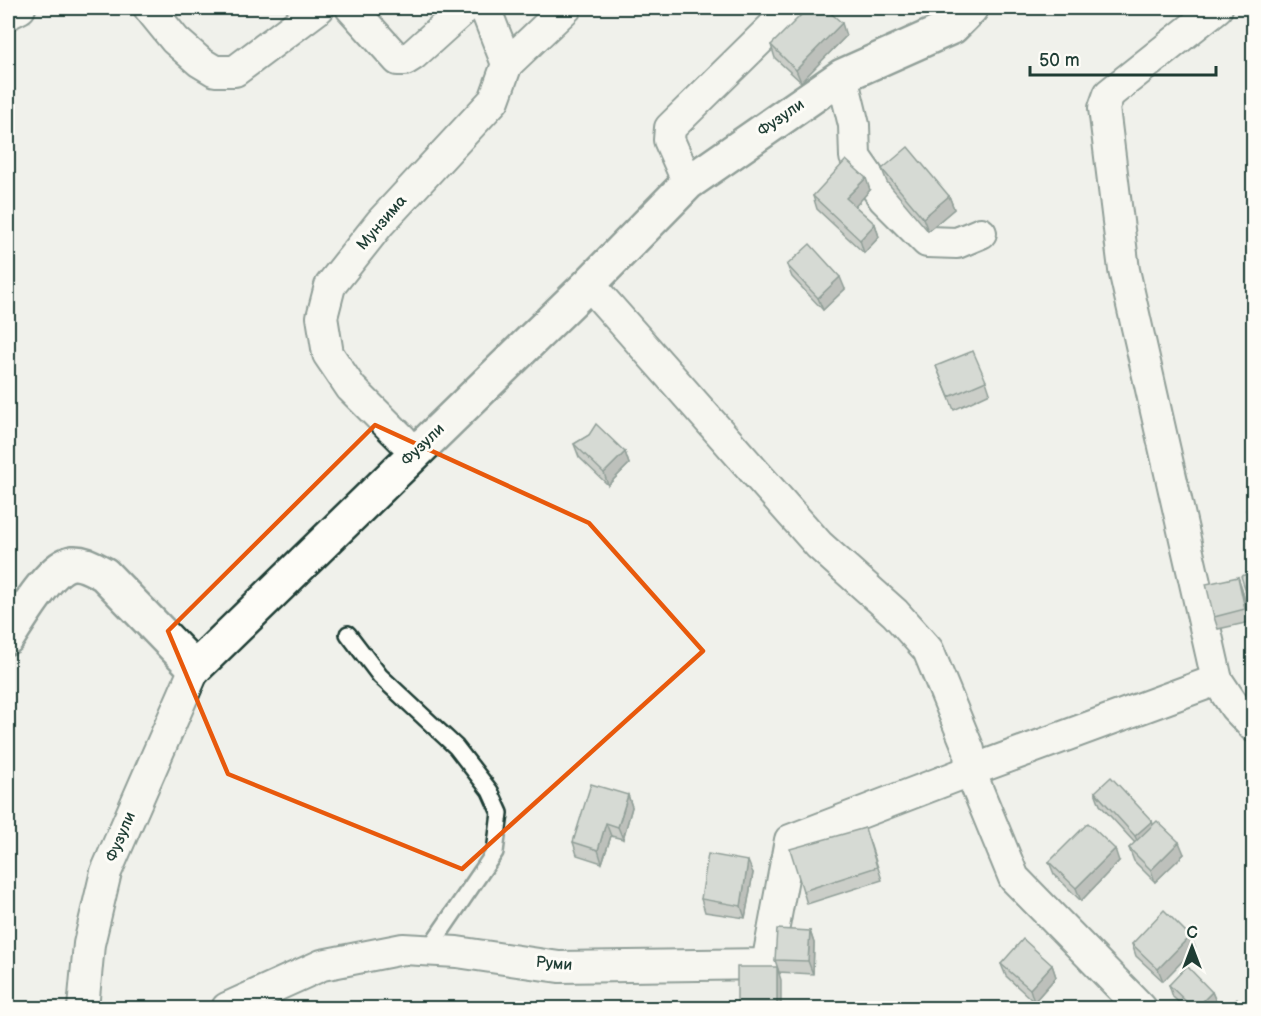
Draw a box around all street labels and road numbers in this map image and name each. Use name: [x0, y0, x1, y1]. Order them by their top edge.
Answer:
street label: Фузули: [754, 95, 808, 141]
street label: Мунзима: [353, 191, 411, 254]
street label: Фузули: [397, 420, 449, 470]
street label: Фузули: [102, 809, 140, 865]
street label: Руми: [535, 953, 573, 975]

